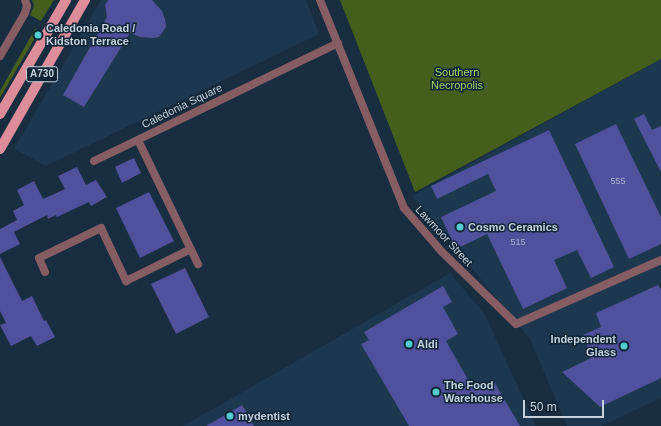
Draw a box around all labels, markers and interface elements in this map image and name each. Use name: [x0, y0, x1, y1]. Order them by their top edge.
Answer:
place label: Caledonia Road / Kidston Terrace: [46, 22, 135, 48]
marker: Caledonia Road / Kidston Terrace: [33, 30, 43, 40]
road number: A730: [26, 66, 58, 82]
park label: Southern Necropolis: [431, 66, 483, 92]
street label: Caledonia Square: [140, 81, 224, 131]
house number: 555: [610, 176, 626, 186]
street label: Lawmoor Street: [413, 203, 475, 269]
place label: Cosmo Ceramics: [468, 220, 558, 234]
marker: Cosmo Ceramics: [455, 222, 465, 232]
house number: 515: [510, 237, 526, 247]
place label: Independent Glass: [551, 333, 616, 359]
place label: Aldi: [417, 337, 438, 351]
marker: Aldi: [404, 339, 414, 349]
marker: Independent Glass: [619, 341, 629, 351]
place label: The Food Warehouse: [444, 379, 503, 405]
marker: The Food Warehouse: [431, 387, 441, 397]
scale bar: [525, 392, 606, 418]
text: 50 m: [530, 400, 557, 414]
place label: mydentist: [238, 409, 290, 423]
marker: mydentist: [225, 411, 235, 421]

